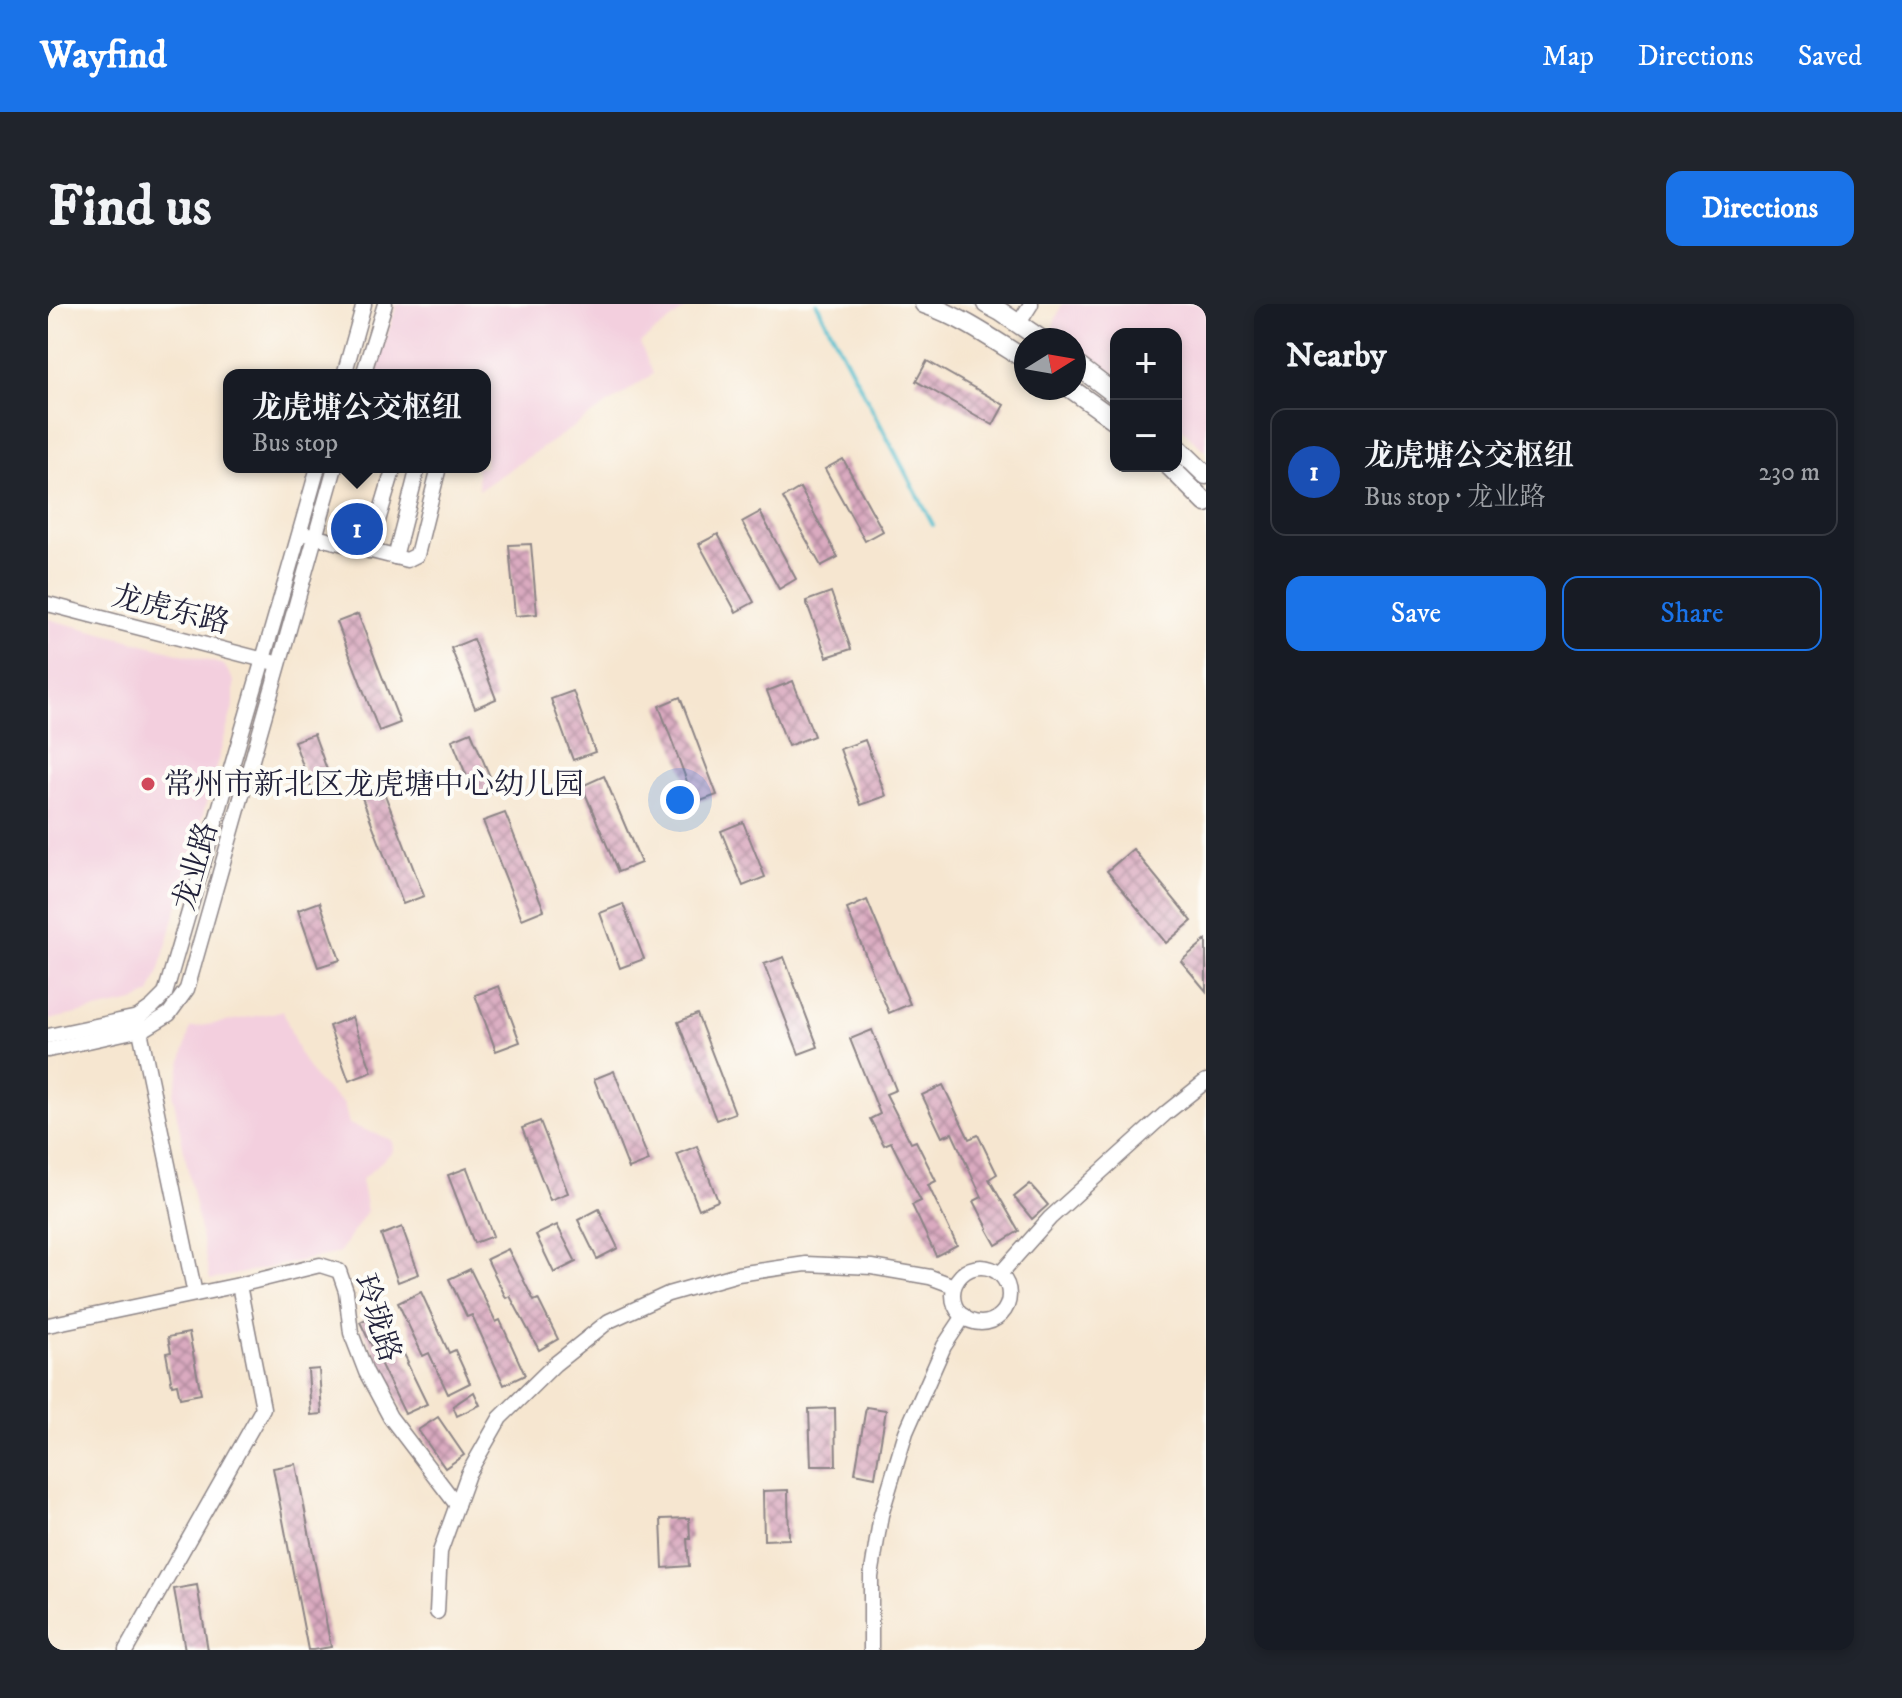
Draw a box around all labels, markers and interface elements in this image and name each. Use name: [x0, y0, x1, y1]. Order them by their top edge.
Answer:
text: Wayfind: [40, 32, 167, 80]
text: Map: [1542, 39, 1594, 74]
text: Directions: [1638, 39, 1754, 74]
text: Saved: [1798, 39, 1862, 74]
button: Directions: [1666, 171, 1854, 246]
text: Find us: [48, 173, 212, 243]
north arrow: [1014, 328, 1086, 400]
map controls: [1110, 328, 1182, 472]
button: +: [1110, 328, 1182, 400]
text: Nearby: [1286, 335, 1387, 377]
popup: [223, 369, 491, 473]
text: 龙虎塘公交枢纽: [252, 390, 462, 427]
button: −: [1110, 400, 1182, 472]
text: Bus stop: [252, 427, 338, 460]
text: 龙虎塘公交枢纽: [1364, 438, 1574, 475]
text: 1: [1309, 456, 1319, 489]
text: 230 m: [1758, 456, 1820, 489]
text: Bus stop · 龙业路: [1364, 481, 1545, 514]
pin: 1: [331, 499, 383, 559]
button: Save: [1286, 576, 1546, 651]
button: Share: [1562, 576, 1822, 651]
street label: 龙虎东路: [108, 578, 233, 643]
place label: 常州市新北区龙虎塘中心幼儿园: [164, 767, 584, 804]
marker: 常州市新北区龙虎塘中心幼儿园: [139, 775, 157, 793]
your location: [660, 780, 700, 820]
street label: 龙业路: [166, 818, 227, 915]
street label: 玲珑路: [345, 1270, 408, 1367]

